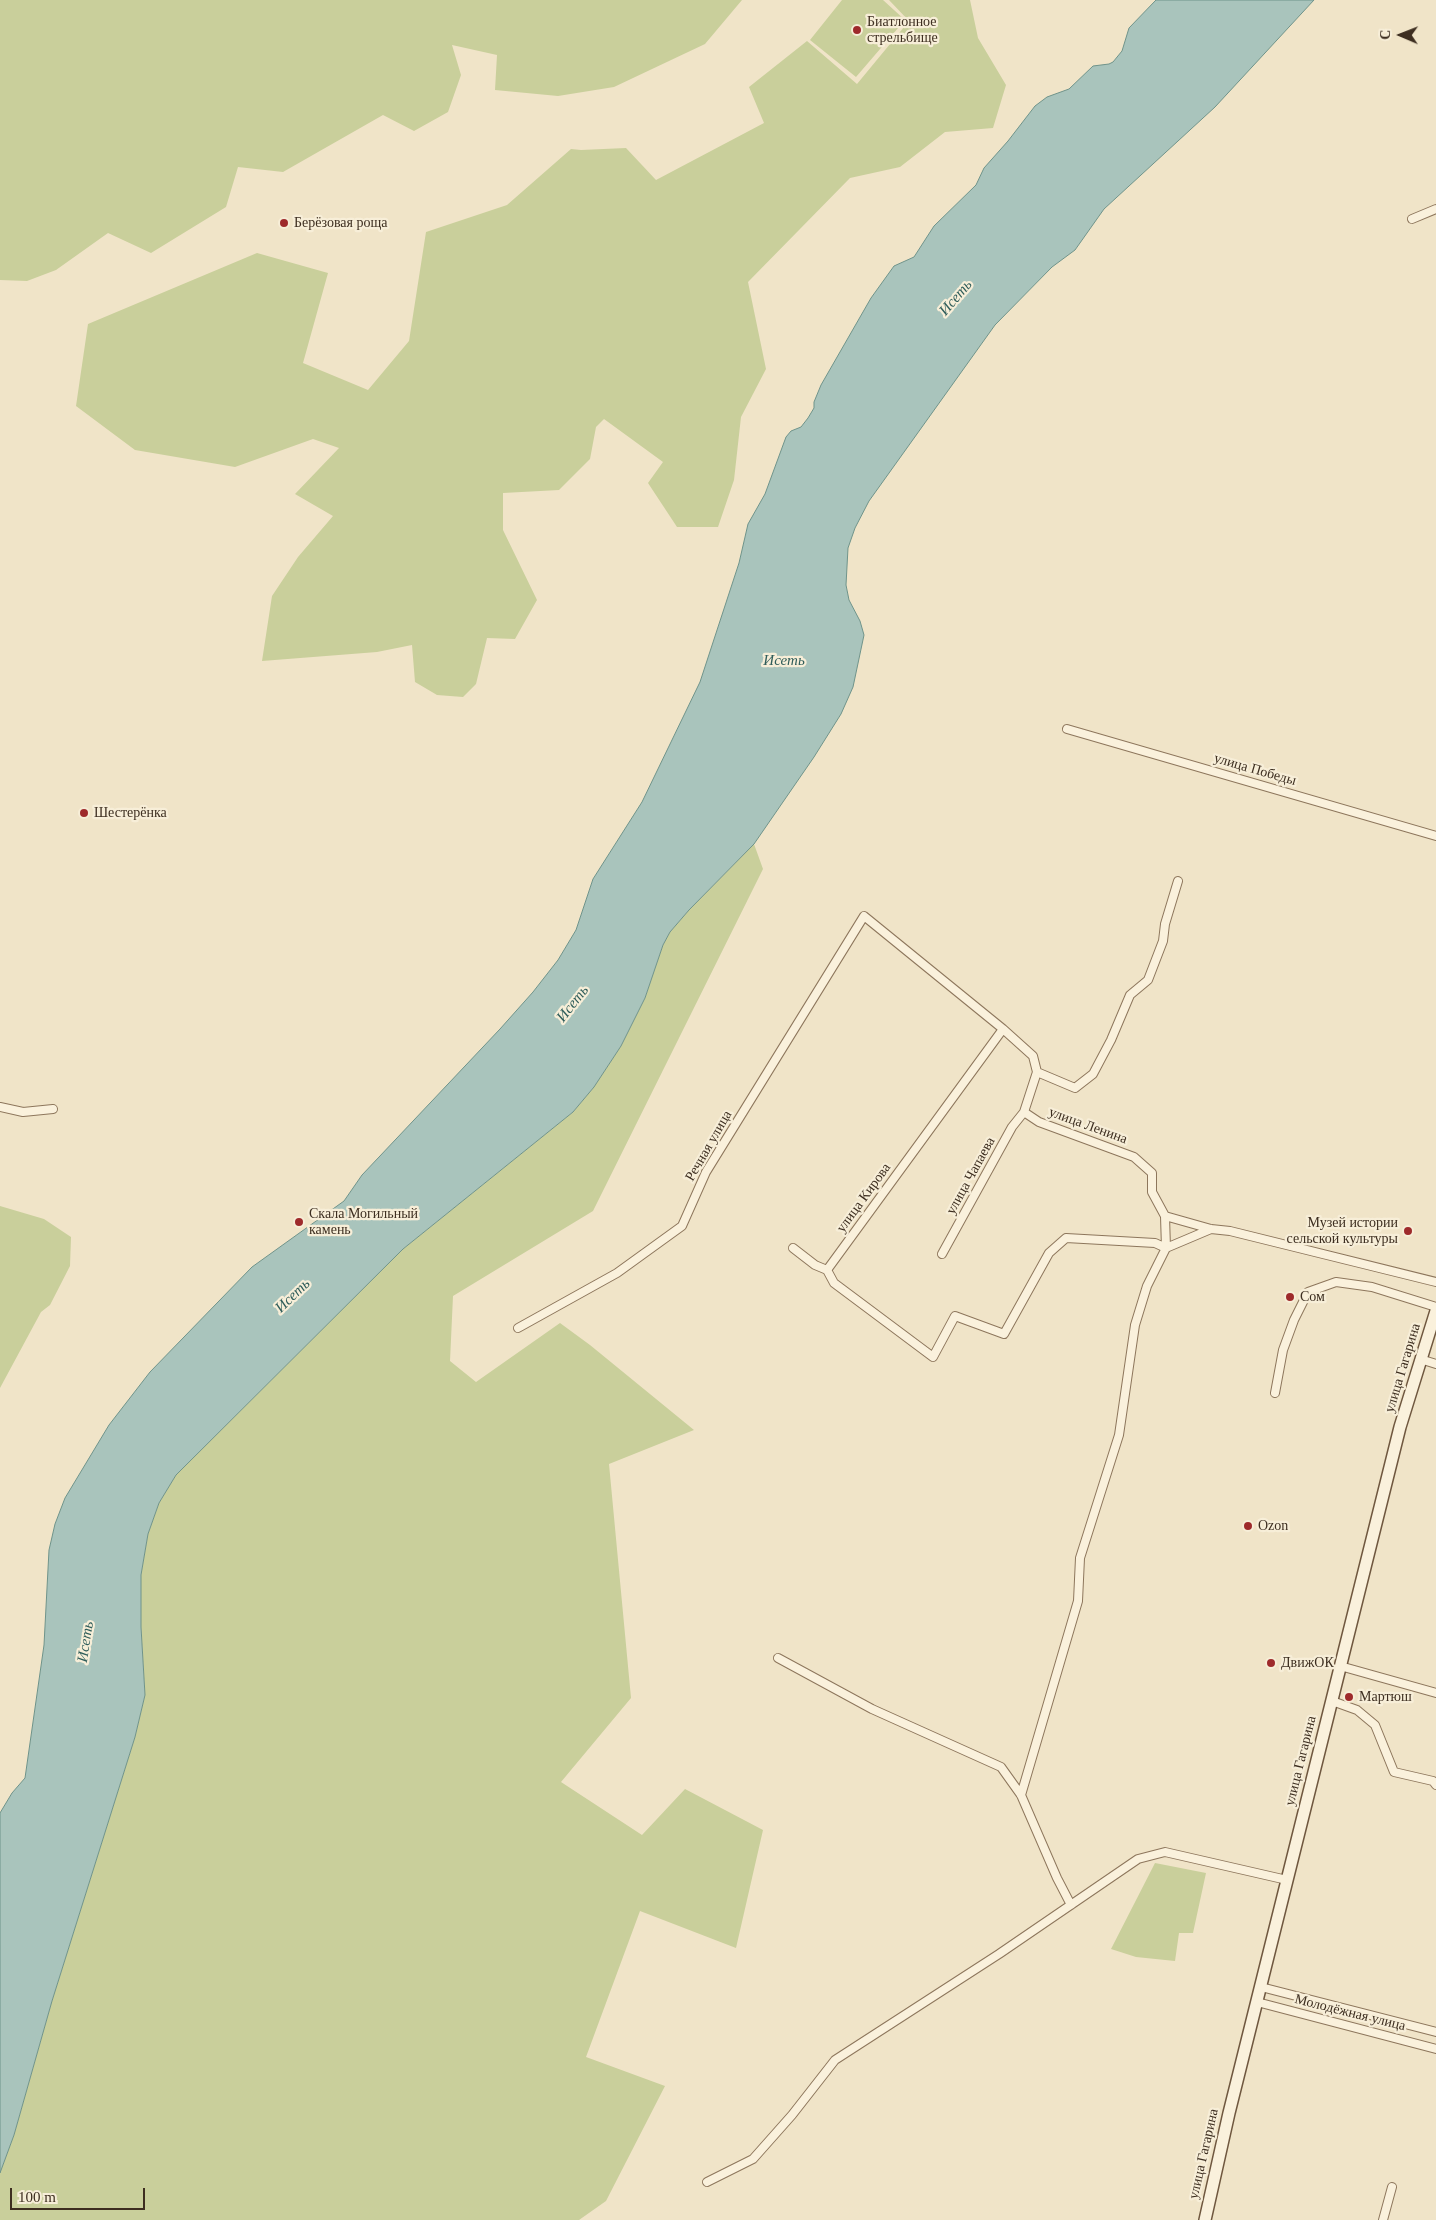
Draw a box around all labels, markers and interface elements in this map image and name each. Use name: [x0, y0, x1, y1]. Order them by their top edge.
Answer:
north arrow: [1376, 10, 1426, 60]
place label: Биатлонное стрельбище: [867, 14, 938, 46]
marker: Биатлонное стрельбище: [851, 24, 863, 36]
text: С: [1378, 30, 1393, 40]
place label: Берёзовая роща: [294, 215, 387, 231]
marker: Берёзовая роща: [278, 217, 290, 229]
water label: Исеть: [936, 276, 976, 320]
water label: Исеть: [763, 652, 805, 670]
street label: улица Победы: [1212, 750, 1298, 790]
place label: Шестерёнка: [94, 805, 167, 821]
marker: Шестерёнка: [78, 807, 90, 819]
water label: Исеть: [553, 982, 593, 1026]
street label: улица Ленина: [1046, 1104, 1130, 1148]
street label: Речная улица: [682, 1108, 736, 1184]
street label: улица Чапаева: [943, 1134, 999, 1218]
street label: улица Кирова: [833, 1160, 895, 1236]
place label: Скала Могильный камень: [309, 1206, 418, 1238]
place label: Музей истории сельской культуры: [1287, 1215, 1398, 1248]
marker: Скала Могильный камень: [293, 1216, 305, 1228]
marker: Музей истории сельской культуры: [1402, 1225, 1414, 1237]
water label: Исеть: [272, 1275, 314, 1317]
place label: Сом: [1300, 1289, 1325, 1305]
marker: Сом: [1284, 1291, 1296, 1303]
street label: улица Гагарина: [1381, 1321, 1425, 1415]
place label: Ozon: [1258, 1518, 1288, 1534]
marker: Ozon: [1242, 1520, 1254, 1532]
water label: Исеть: [74, 1620, 98, 1664]
place label: ДвижОК: [1281, 1655, 1334, 1671]
marker: ДвижОК: [1265, 1657, 1277, 1669]
place label: Мартюш: [1359, 1689, 1412, 1705]
marker: Мартюш: [1343, 1691, 1355, 1703]
street label: улица Гагарина: [1282, 1714, 1320, 1808]
street label: Молодёжная улица: [1293, 1991, 1407, 2035]
street label: улица Гагарина: [1185, 2107, 1223, 2201]
scale bar: [12, 2178, 148, 2210]
text: 100 m: [18, 2189, 56, 2205]

